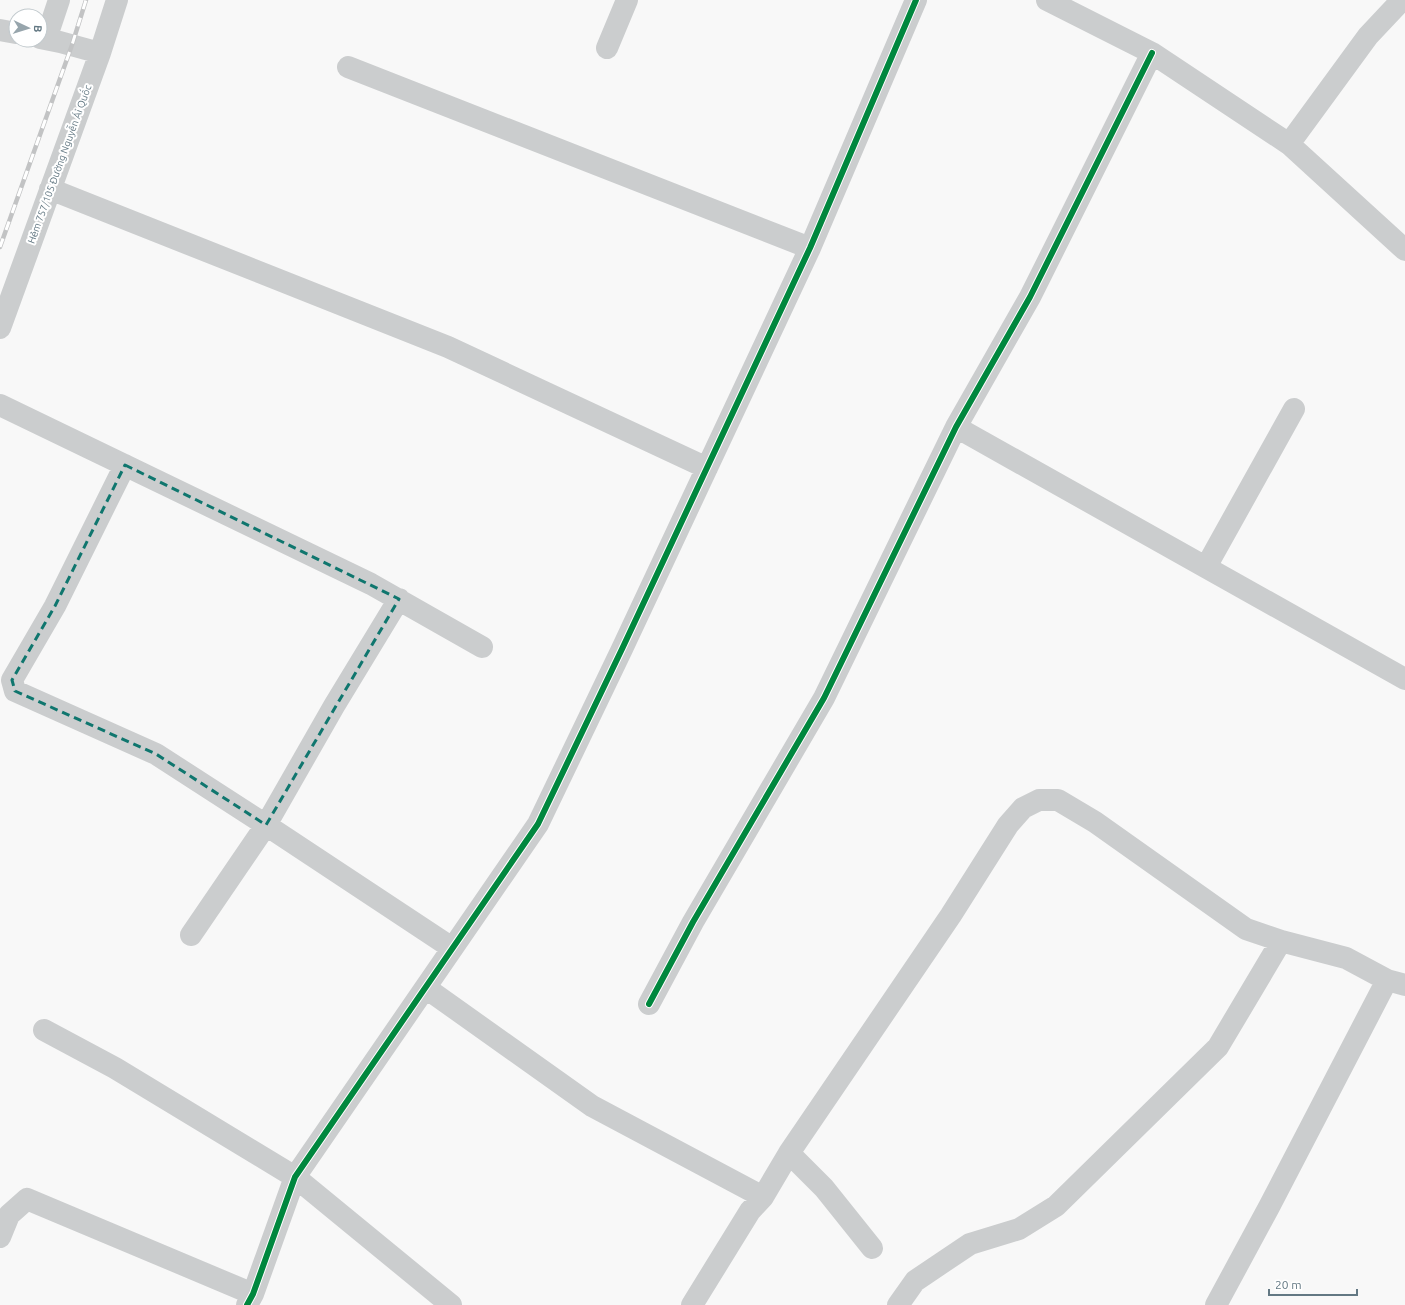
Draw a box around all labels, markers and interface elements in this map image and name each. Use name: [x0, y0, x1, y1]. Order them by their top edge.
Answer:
north arrow: [8, 8, 48, 48]
text: B: [32, 25, 44, 33]
street label: Hẻm 757/105 Đường Nguyễn Ái Quốc: [24, 82, 93, 245]
scale bar: [1269, 1271, 1357, 1297]
text: 20 m: [1275, 1278, 1302, 1291]

